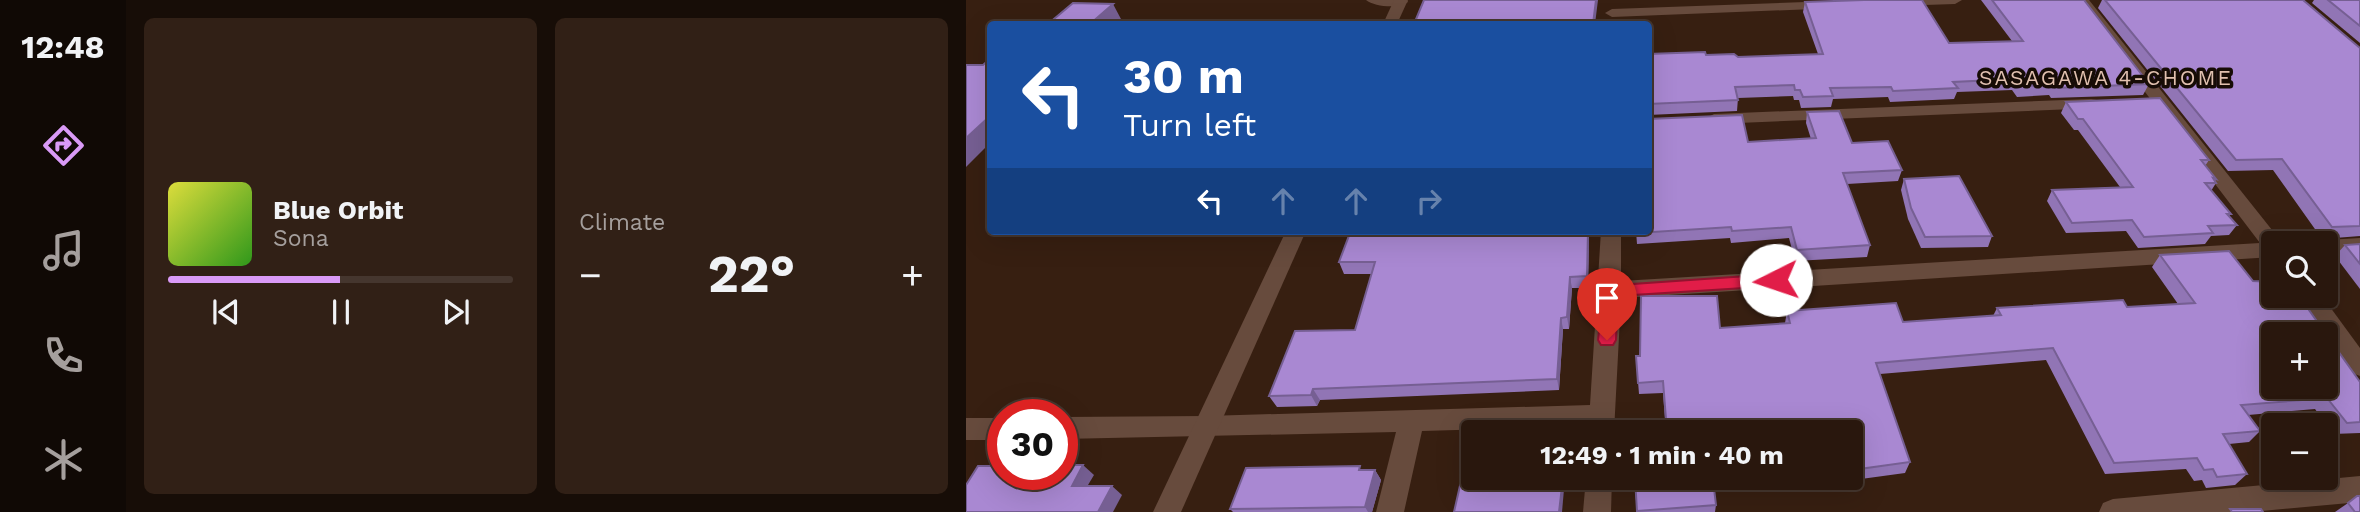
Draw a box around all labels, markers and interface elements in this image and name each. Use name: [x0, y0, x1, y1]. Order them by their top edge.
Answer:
text: 12:48: [21, 28, 105, 66]
text: 30 m: [1123, 47, 1244, 105]
icon: left: [1008, 49, 1099, 140]
district label: SASAGAWA 4-CHOME: [1979, 65, 2233, 90]
text: Turn left: [1123, 106, 1256, 144]
icon: directions: [39, 121, 88, 170]
icon: left: [1191, 182, 1229, 220]
icon: ahead: [1264, 182, 1302, 220]
icon: ahead: [1337, 182, 1375, 220]
icon: right: [1410, 182, 1448, 220]
text: Blue Orbit: [273, 195, 403, 225]
text: Climate: [579, 209, 665, 236]
text: Sona: [273, 225, 329, 252]
icon: music: [39, 226, 88, 275]
map controls: [2261, 231, 2338, 490]
button: search: [2261, 231, 2338, 308]
position arrow: [1739, 243, 1813, 317]
text: 22°: [708, 244, 795, 305]
text: −: [579, 253, 602, 297]
text: +: [901, 253, 924, 297]
pin: [1577, 268, 1637, 340]
icon: arrive: [1588, 279, 1626, 317]
icon: previous: [207, 293, 245, 331]
icon: pause: [322, 293, 360, 331]
icon: next: [437, 293, 475, 331]
button: +: [2261, 322, 2338, 399]
icon: phone: [39, 331, 88, 380]
speed limit sign: 30: [987, 399, 1078, 490]
button: −: [2261, 413, 2338, 490]
icon: climate: [39, 435, 88, 484]
text: 12:49 · 1 min · 40 m: [1540, 440, 1784, 470]

